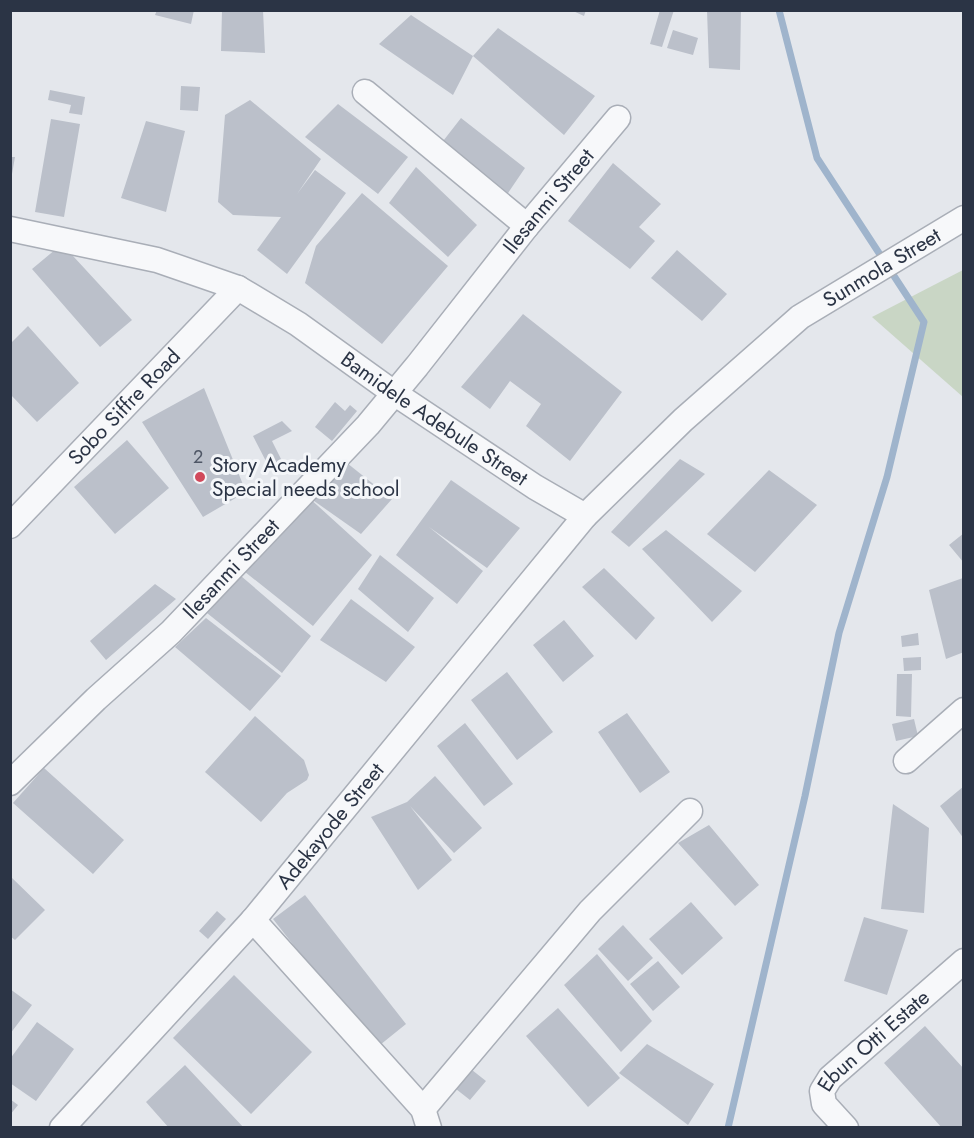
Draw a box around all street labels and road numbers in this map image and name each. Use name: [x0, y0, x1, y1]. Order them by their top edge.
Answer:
street label: Ilesanmi Street: [496, 142, 601, 260]
street label: Sunmola Street: [817, 220, 946, 315]
street label: Sobo Siffre Road: [61, 342, 187, 472]
street label: Bamidele Adebule Street: [335, 344, 534, 493]
street label: Ilesanmi Street: [176, 512, 286, 626]
street label: Adekayode Street: [269, 756, 391, 896]
street label: Ebun Otti Estate: [810, 983, 936, 1098]

